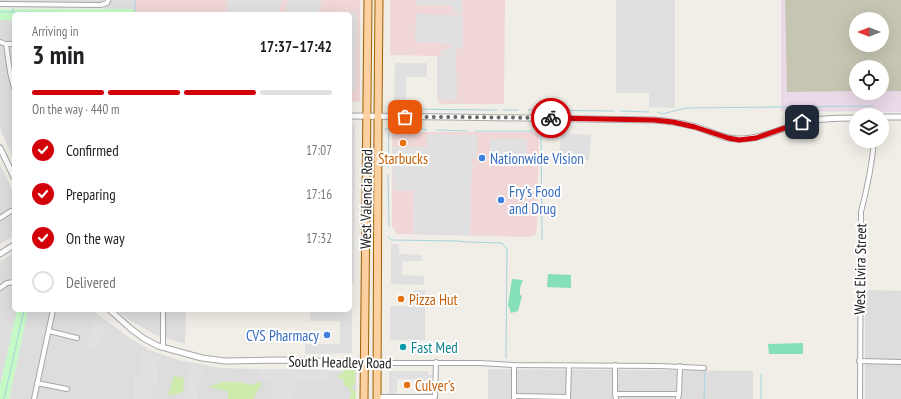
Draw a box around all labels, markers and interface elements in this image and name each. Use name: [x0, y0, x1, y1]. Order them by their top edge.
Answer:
north arrow: [849, 12, 889, 52]
map controls: [849, 12, 889, 148]
text: Arriving in: [32, 23, 79, 40]
text: 17:37–17:42: [260, 37, 332, 56]
text: 3 min: [32, 38, 85, 71]
button: locate: [849, 60, 889, 100]
courier: [531, 98, 571, 138]
pin: [388, 100, 422, 134]
text: On the way · 440 m: [32, 101, 119, 118]
pin: [785, 105, 819, 139]
icon: bag: [394, 106, 416, 128]
icon: bike: [540, 107, 562, 129]
button: layers: [849, 108, 889, 148]
icon: home: [791, 111, 813, 133]
marker: Starbucks: [398, 138, 408, 148]
icon: check: [32, 139, 54, 161]
text: Confirmed: [66, 141, 119, 160]
text: 17:07: [306, 142, 332, 159]
street label: West Valencia Road: [356, 149, 376, 249]
place label: Starbucks: [378, 149, 428, 168]
place label: Nationwide Vision: [490, 149, 584, 168]
marker: Nationwide Vision: [477, 153, 487, 163]
place label: Fry's Food and Drug: [509, 182, 561, 218]
icon: check: [32, 183, 54, 205]
text: Preparing: [66, 185, 116, 204]
text: 17:16: [306, 186, 332, 203]
marker: Fry's Food and Drug: [496, 195, 506, 205]
street label: West Elvira Street: [850, 223, 870, 315]
icon: check: [32, 227, 54, 249]
text: On the way: [66, 229, 125, 248]
text: 17:32: [306, 230, 332, 247]
text: Delivered: [66, 273, 116, 292]
place label: Pizza Hut: [409, 290, 458, 309]
marker: Pizza Hut: [396, 294, 406, 304]
place label: CVS Pharmacy: [246, 326, 319, 345]
marker: CVS Pharmacy: [322, 330, 332, 340]
place label: Fast Med: [411, 338, 458, 357]
marker: Fast Med: [398, 342, 408, 352]
street label: South Headley Road: [288, 352, 392, 372]
place label: Culver's: [415, 376, 455, 395]
marker: Culver's: [402, 380, 412, 390]

